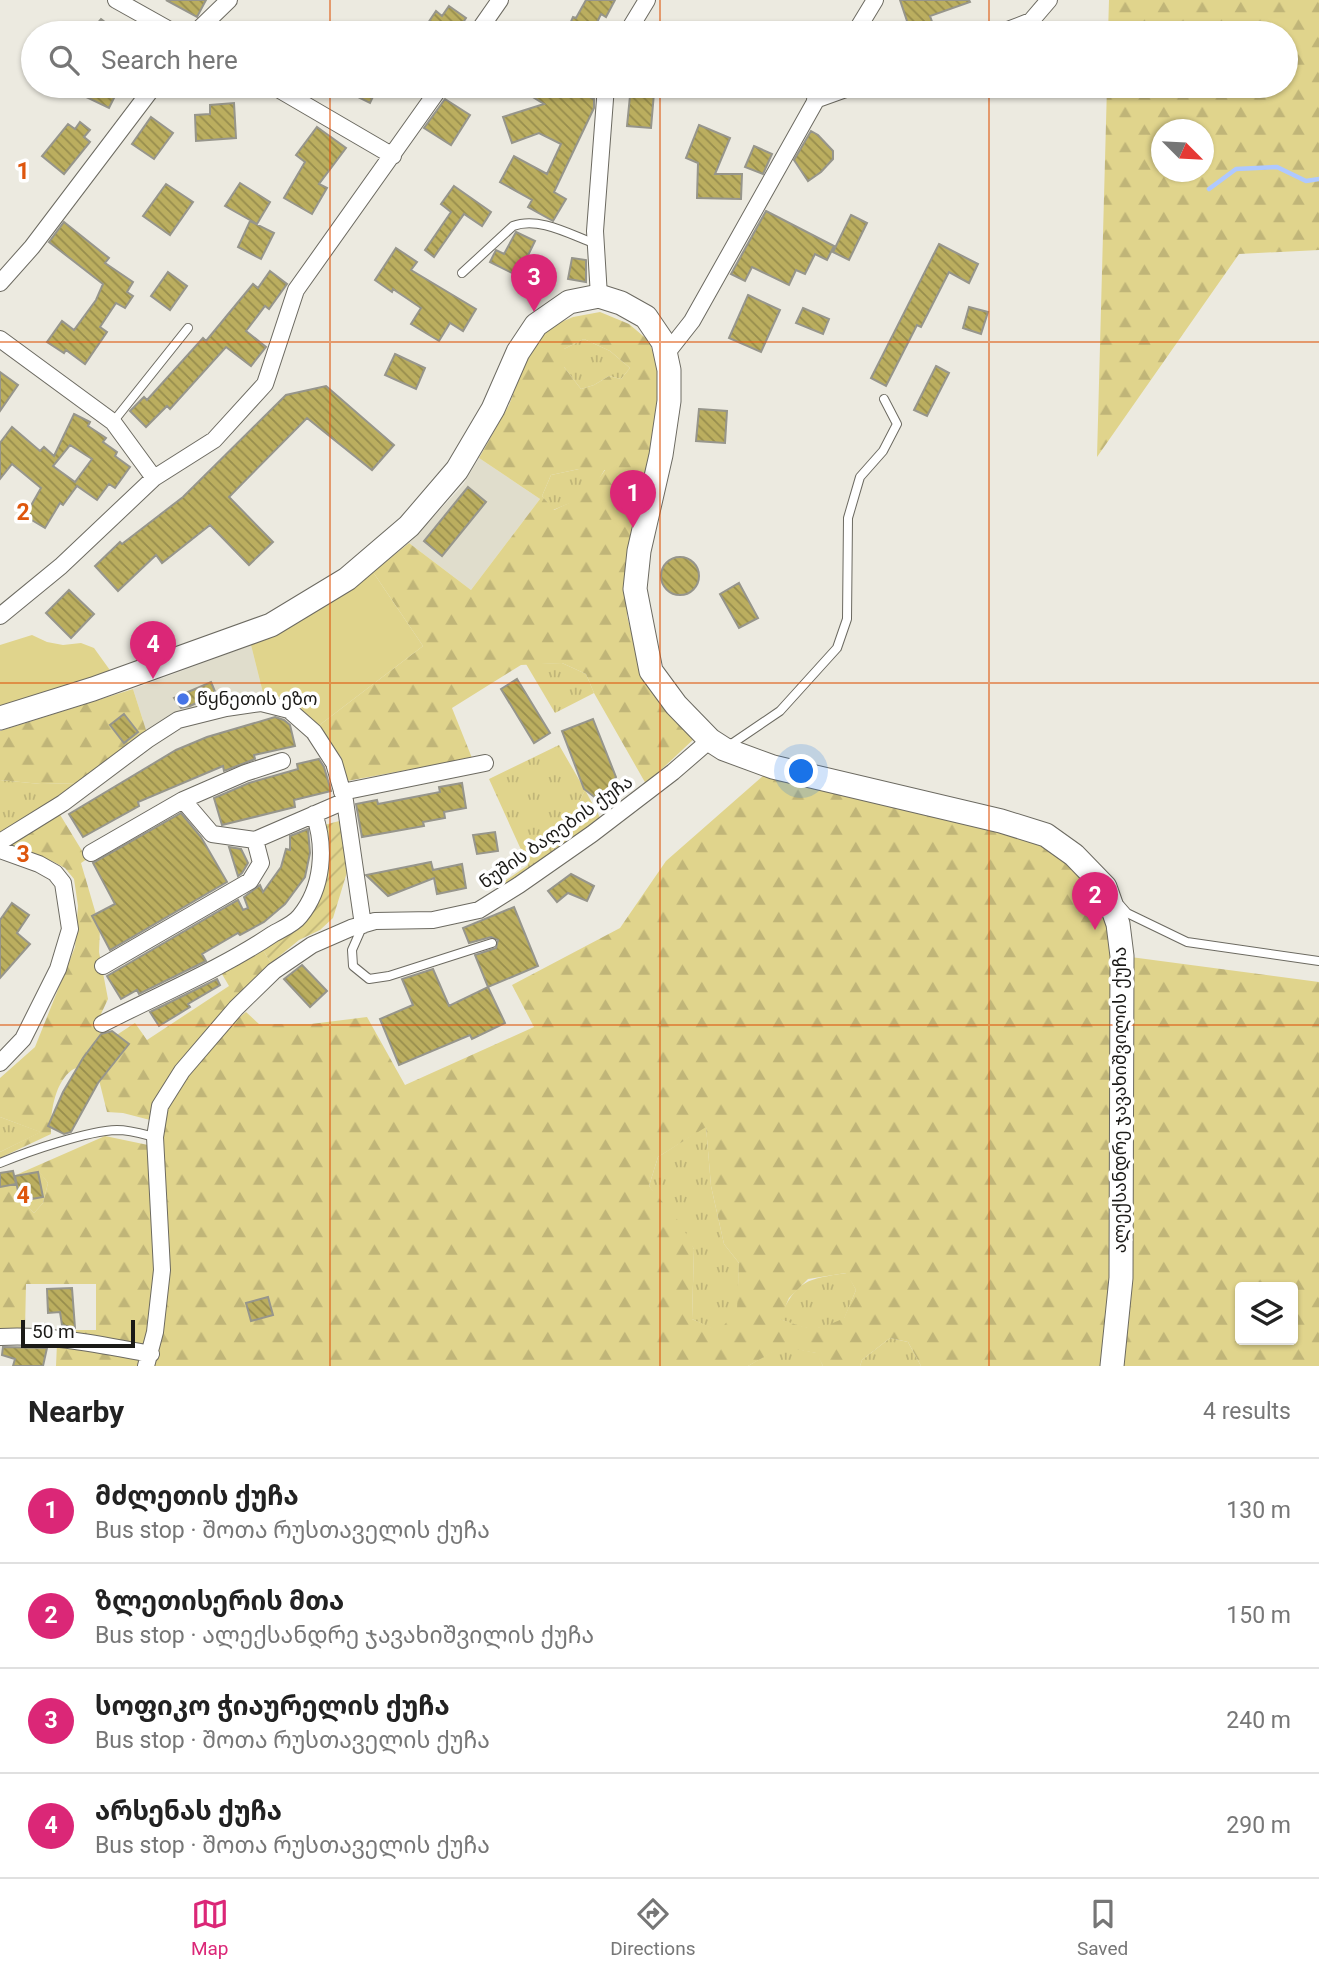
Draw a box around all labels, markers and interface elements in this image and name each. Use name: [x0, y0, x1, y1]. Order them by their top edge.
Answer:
search box: [21, 21, 1298, 98]
icon: search: [45, 41, 83, 79]
text: Search here: [101, 45, 238, 75]
north arrow: [1151, 119, 1214, 182]
text: 1: [16, 158, 30, 185]
pin: 3: [511, 254, 557, 312]
pin: 1: [610, 470, 656, 528]
text: 2: [16, 499, 30, 526]
pin: 4: [130, 621, 176, 679]
place label: წყნეთის ეზო: [197, 688, 317, 710]
marker: წყნეთის ეზო: [175, 691, 191, 707]
your location: [784, 754, 818, 788]
street label: ნუშის ბაღების ქუჩა: [475, 771, 637, 893]
text: 3: [16, 841, 30, 868]
pin: 2: [1072, 872, 1118, 930]
street label: ალექსანდრე ჯავახიშვილის ქუჩა: [1109, 947, 1131, 1253]
text: 4: [16, 1182, 30, 1209]
map controls: [1235, 1282, 1298, 1345]
button: layers: [1235, 1282, 1298, 1345]
scale bar: [21, 1317, 135, 1349]
text: 50 m: [32, 1320, 75, 1343]
text: Nearby: [28, 1394, 124, 1429]
text: 4 results: [1203, 1398, 1291, 1425]
text: მძლეთის ქუჩა: [95, 1481, 299, 1511]
text: 1: [44, 1497, 58, 1524]
text: 130 m: [1226, 1497, 1291, 1524]
text: Bus stop · შოთა რუსთაველის ქუჩა: [95, 1517, 490, 1544]
text: ზლეთისერის მთა: [95, 1586, 344, 1616]
text: 2: [44, 1602, 58, 1629]
text: 150 m: [1226, 1602, 1291, 1629]
text: Bus stop · ალექსანდრე ჯავახიშვილის ქუჩა: [95, 1622, 594, 1649]
text: სოფიკო ჭიაურელის ქუჩა: [95, 1691, 450, 1721]
text: 3: [44, 1707, 58, 1734]
text: 240 m: [1226, 1707, 1291, 1734]
text: Bus stop · შოთა რუსთაველის ქუჩა: [95, 1727, 490, 1754]
text: არსენას ქუჩა: [95, 1796, 282, 1826]
text: 4: [44, 1812, 58, 1839]
text: 290 m: [1226, 1812, 1291, 1839]
text: Bus stop · შოთა რუსთაველის ქუჩა: [95, 1832, 490, 1859]
tab: Map: [191, 1895, 229, 1960]
tab: Directions: [610, 1895, 695, 1960]
tab: Saved: [1077, 1895, 1128, 1960]

